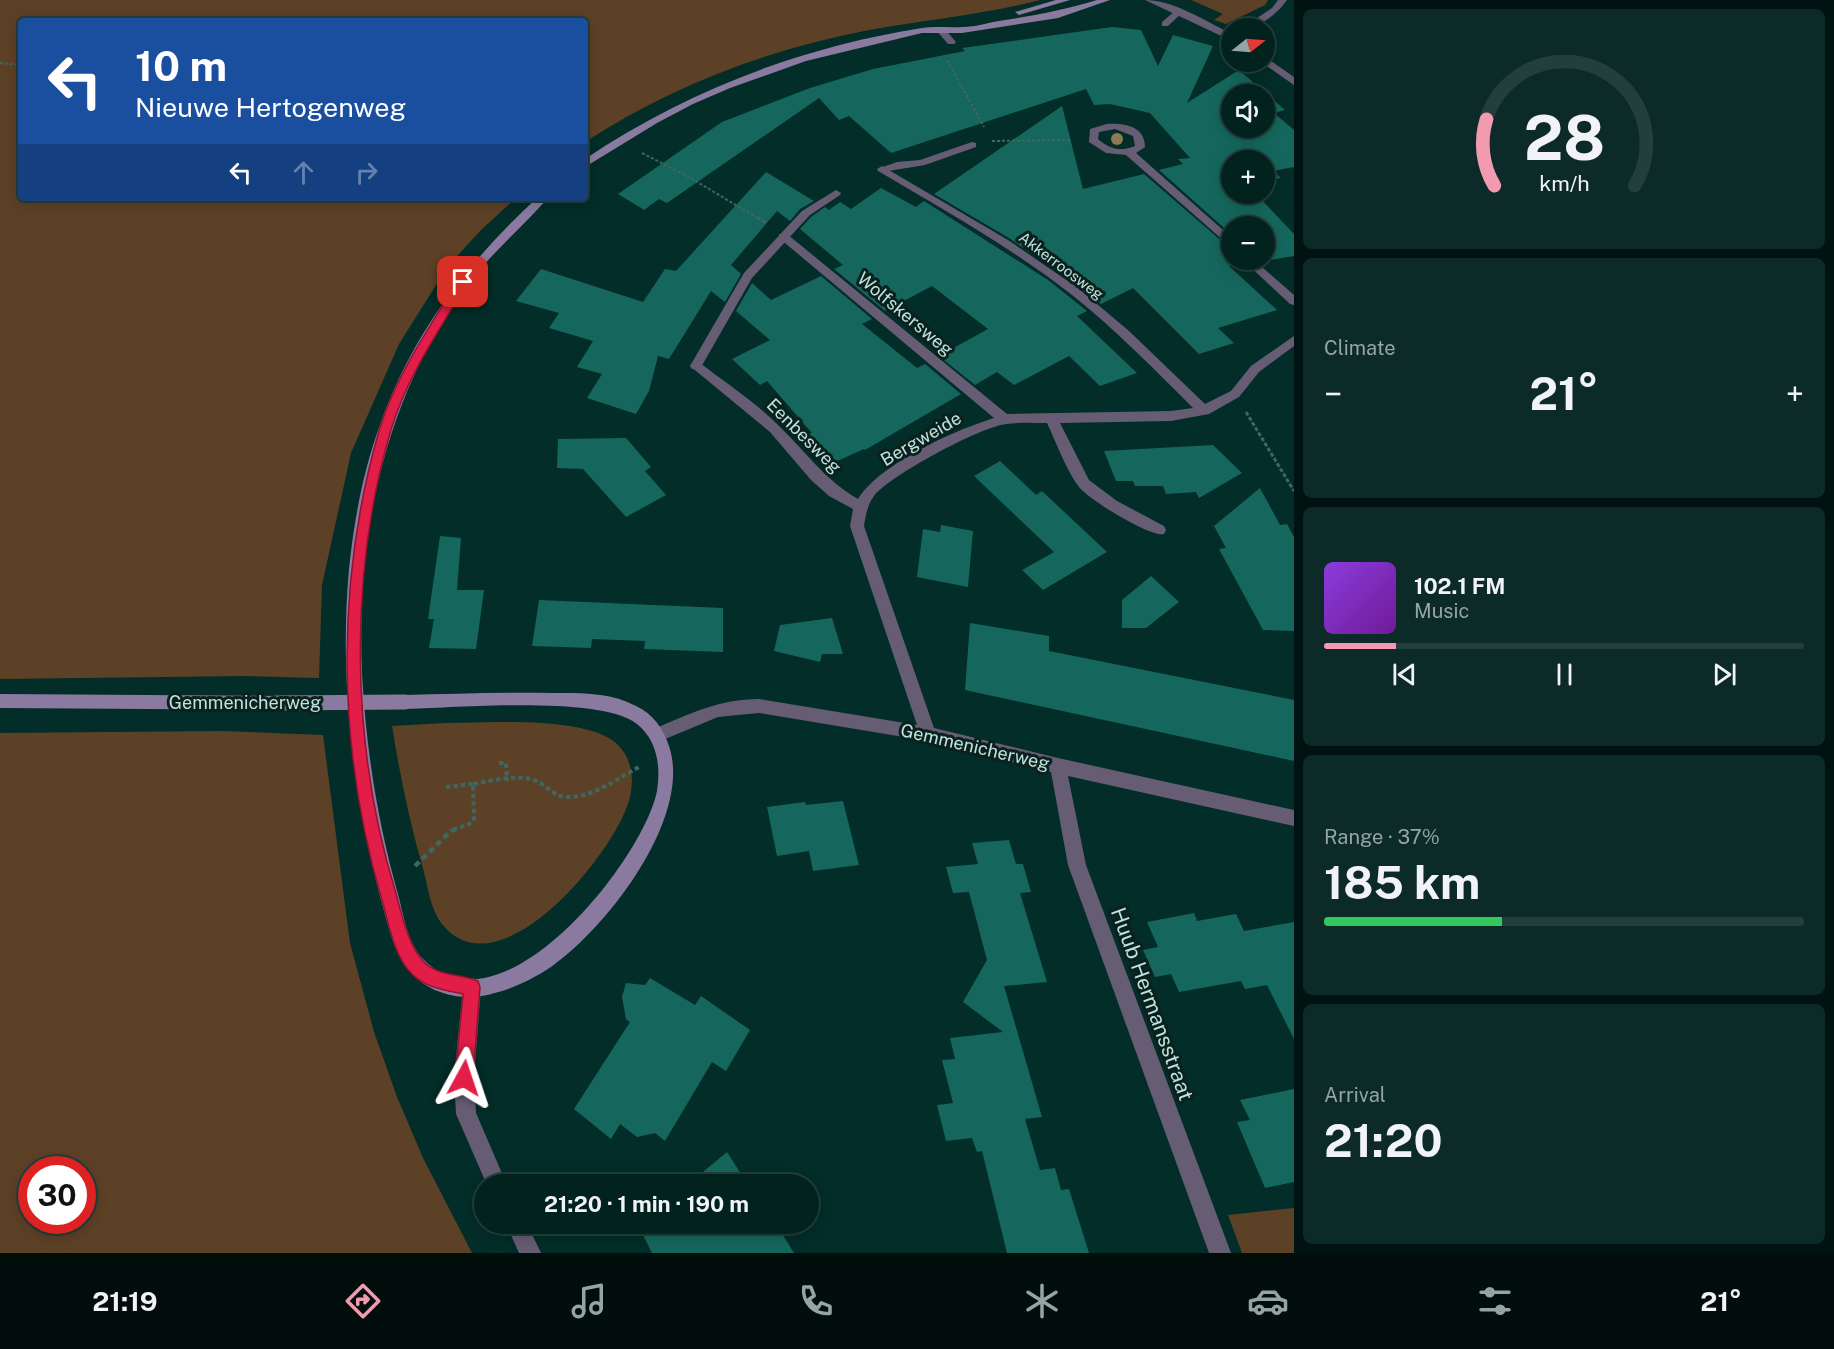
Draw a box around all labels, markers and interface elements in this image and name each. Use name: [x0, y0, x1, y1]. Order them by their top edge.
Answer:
north arrow: [1221, 18, 1275, 72]
map controls: [1221, 18, 1275, 270]
text: 10 m: [135, 41, 227, 90]
icon: left: [36, 42, 114, 120]
button: sound: [1221, 84, 1275, 138]
text: Nieuwe Hertogenweg: [135, 91, 406, 123]
text: 28: [1523, 101, 1605, 174]
button: +: [1221, 150, 1275, 204]
icon: left: [224, 156, 257, 189]
icon: ahead: [287, 156, 320, 189]
icon: right: [350, 156, 383, 189]
text: km/h: [1539, 171, 1589, 196]
button: −: [1221, 216, 1275, 270]
street label: Akkerroosweg: [1016, 228, 1107, 303]
pin: [437, 256, 488, 307]
icon: arrive: [446, 265, 479, 298]
street label: Wolfskersweg: [853, 267, 958, 360]
text: Climate: [1324, 336, 1396, 360]
text: 21°: [1529, 367, 1599, 420]
text: −: [1324, 375, 1342, 413]
text: +: [1786, 375, 1804, 413]
street label: Eenbesweg: [763, 394, 846, 477]
street label: Bergweide: [877, 407, 965, 470]
text: 102.1 FM: [1414, 573, 1506, 599]
text: Music: [1414, 599, 1469, 623]
icon: previous: [1388, 658, 1421, 691]
icon: pause: [1548, 658, 1581, 691]
icon: next: [1708, 658, 1741, 691]
street label: Gemmenicherweg: [169, 692, 321, 713]
street label: Gemmenicherweg: [899, 719, 1052, 774]
text: Range · 37%: [1324, 825, 1440, 849]
text: 185 km: [1324, 856, 1480, 909]
street label: Huub Hermansstraat: [1106, 904, 1199, 1104]
position arrow: [432, 1046, 496, 1110]
text: Arrival: [1324, 1083, 1386, 1107]
text: 21:20: [1324, 1114, 1442, 1167]
speed limit sign: 30: [18, 1156, 96, 1234]
text: 21:20 · 1 min · 190 m: [544, 1191, 749, 1217]
icon: directions: [342, 1280, 384, 1322]
icon: music: [568, 1280, 610, 1322]
icon: phone: [795, 1280, 837, 1322]
icon: climate: [1021, 1280, 1063, 1322]
icon: car: [1247, 1280, 1289, 1322]
icon: filters: [1474, 1280, 1516, 1322]
text: 21:19: [92, 1285, 158, 1317]
text: 21°: [1700, 1285, 1742, 1317]

